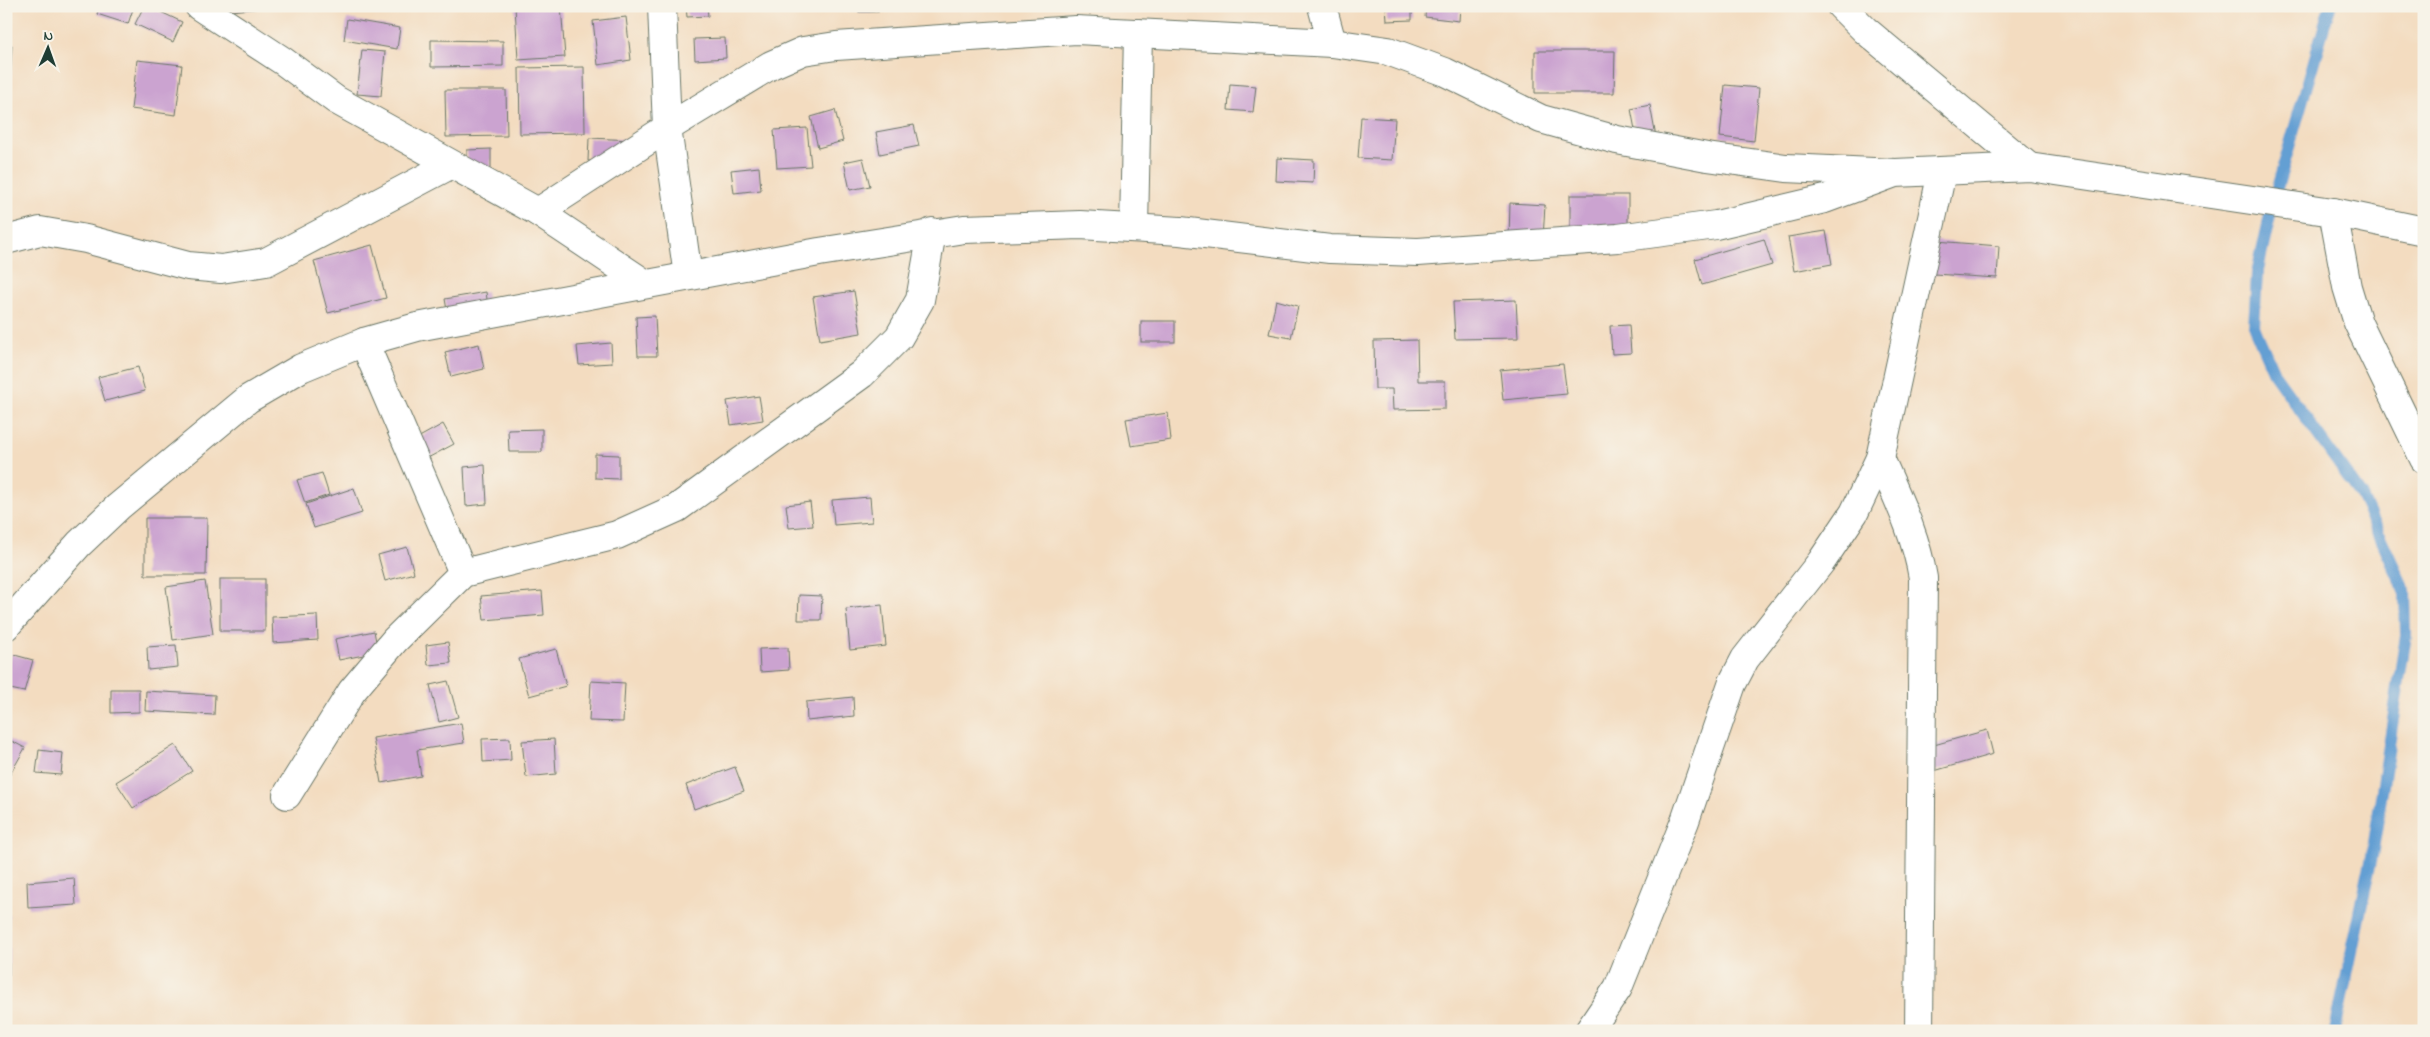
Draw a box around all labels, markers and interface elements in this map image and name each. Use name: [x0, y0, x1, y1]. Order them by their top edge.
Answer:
north arrow: [22, 22, 72, 72]
text: N: [43, 26, 53, 47]

